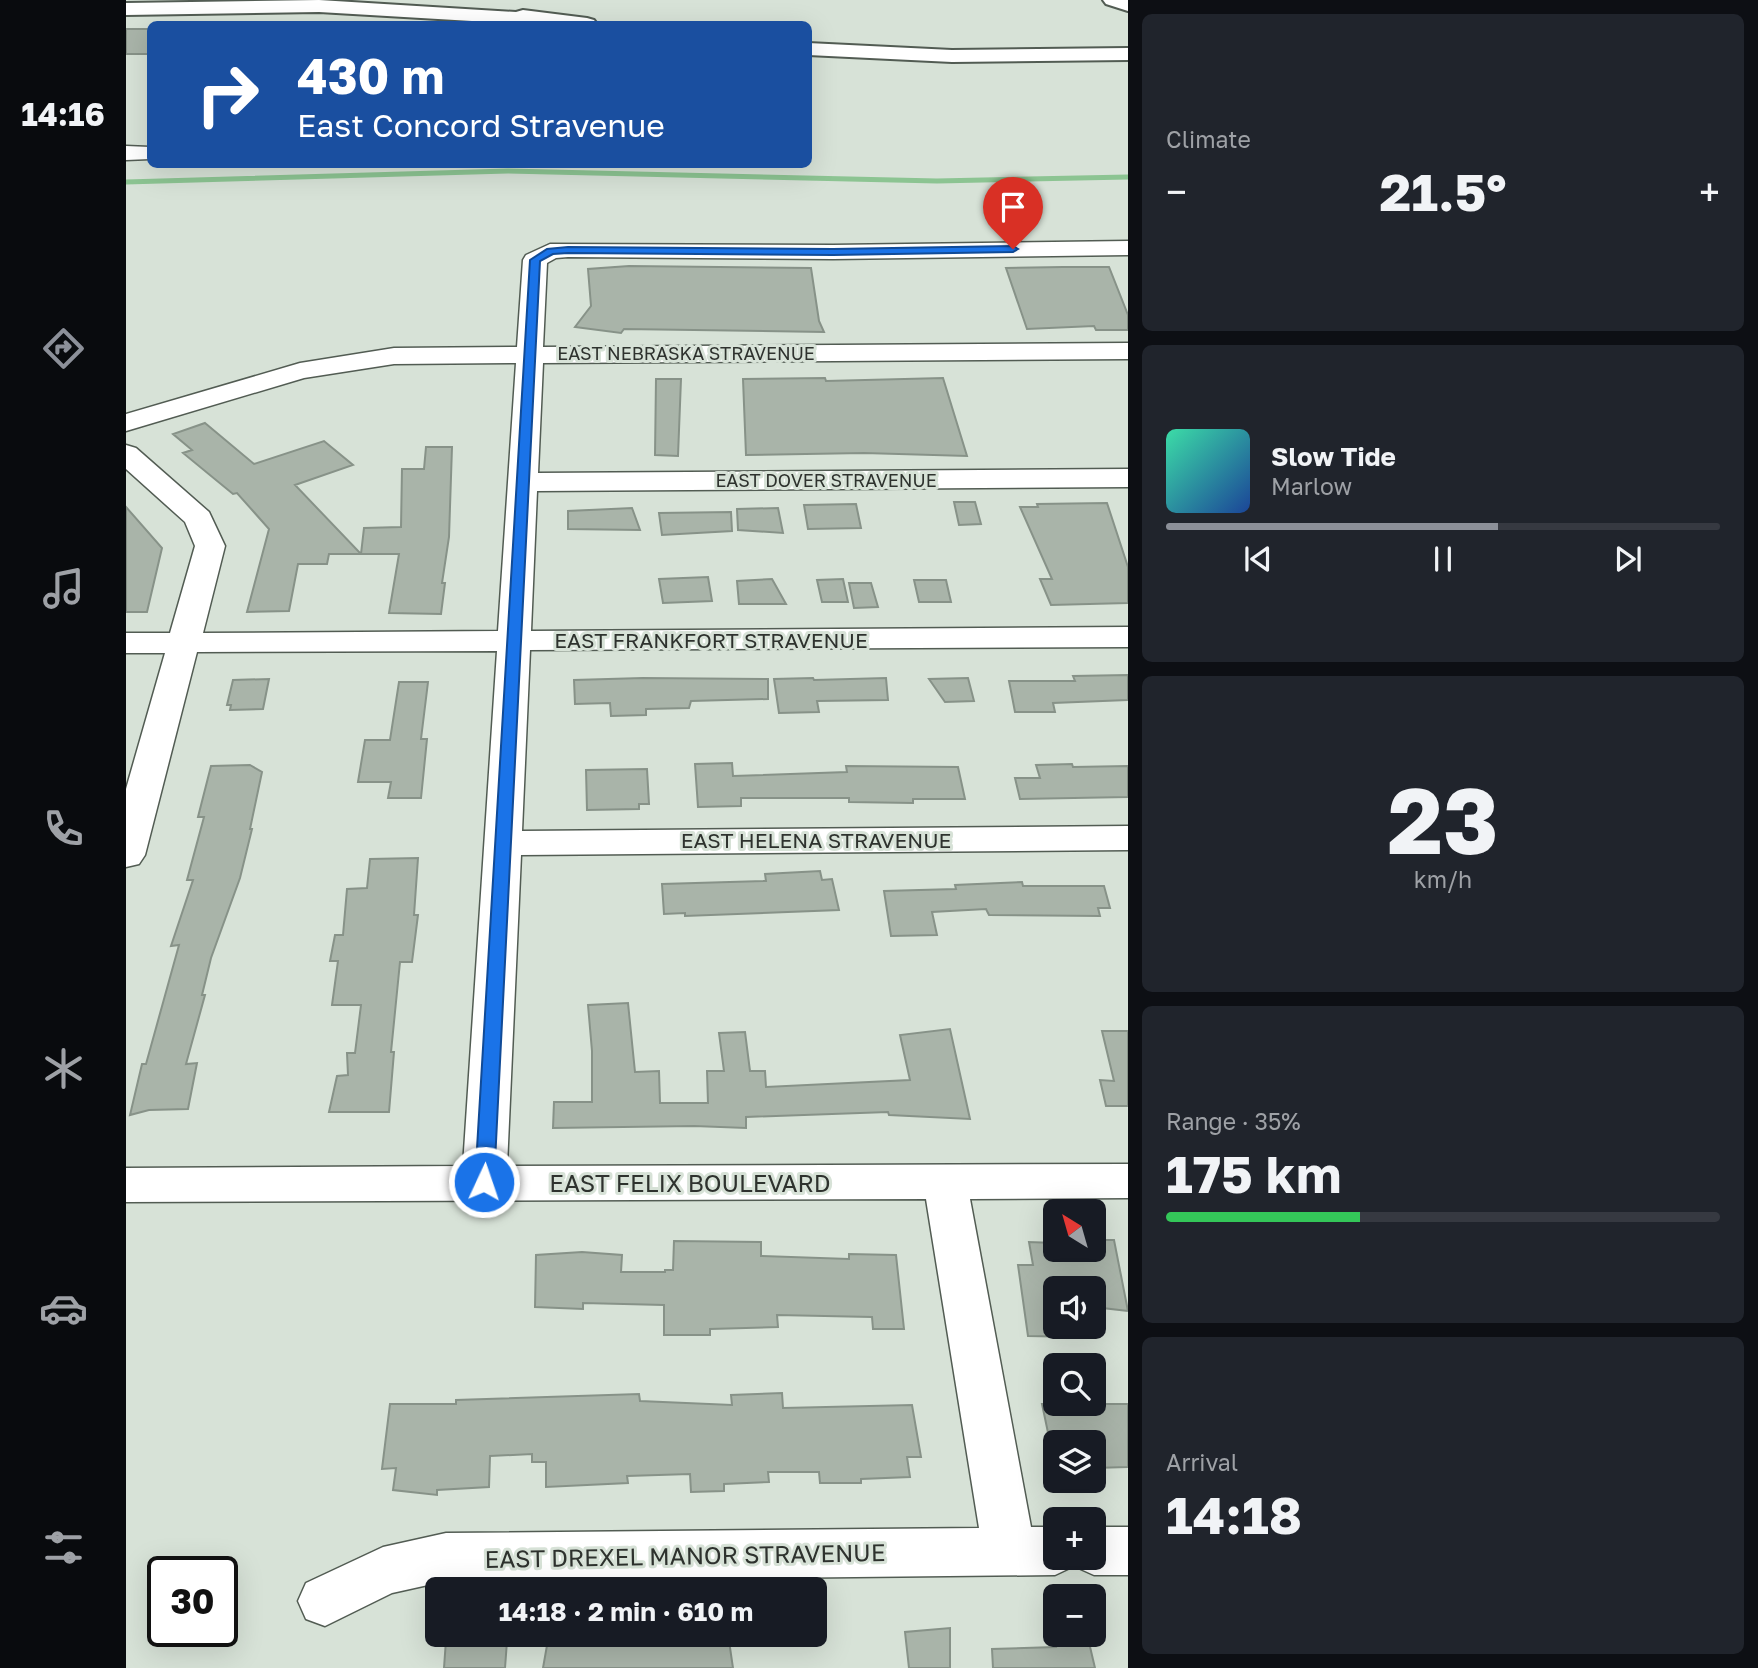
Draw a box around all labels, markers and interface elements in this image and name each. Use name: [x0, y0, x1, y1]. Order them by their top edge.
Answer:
text: 430 m: [297, 46, 445, 105]
icon: right: [182, 49, 273, 140]
text: 14:16: [21, 95, 105, 133]
text: East Concord Stravenue: [297, 106, 665, 144]
text: Climate: [1166, 125, 1251, 153]
text: 21.5°: [1379, 160, 1507, 222]
text: −: [1166, 169, 1187, 214]
text: +: [1699, 169, 1720, 214]
pin: [983, 177, 1043, 249]
icon: arrive: [994, 188, 1032, 226]
icon: directions: [39, 324, 88, 373]
street label: EAST NEBRASKA STRAVENUE: [557, 342, 815, 364]
text: Slow Tide: [1271, 441, 1396, 472]
street label: EAST DOVER STRAVENUE: [715, 469, 937, 491]
text: Marlow: [1271, 472, 1352, 500]
icon: previous: [1239, 540, 1277, 578]
icon: pause: [1424, 540, 1462, 578]
icon: next: [1609, 540, 1647, 578]
icon: music: [39, 564, 88, 613]
street label: EAST FRANKFORT STRAVENUE: [554, 627, 868, 653]
text: 23: [1387, 765, 1499, 874]
icon: phone: [39, 804, 88, 853]
street label: EAST HELENA STRAVENUE: [681, 827, 951, 853]
text: km/h: [1414, 865, 1472, 893]
icon: climate: [39, 1044, 88, 1093]
text: Range · 35%: [1166, 1107, 1301, 1135]
text: 175 km: [1166, 1142, 1342, 1204]
position arrow: [447, 1145, 521, 1219]
street label: EAST FELIX BOULEVARD: [549, 1168, 831, 1197]
north arrow: [1043, 1199, 1106, 1262]
map controls: [1043, 1199, 1106, 1647]
button: sound: [1043, 1276, 1106, 1339]
icon: car: [39, 1284, 88, 1333]
button: search: [1043, 1353, 1106, 1416]
button: layers: [1043, 1430, 1106, 1493]
text: Arrival: [1166, 1448, 1238, 1476]
text: 14:18: [1166, 1483, 1302, 1545]
button: +: [1043, 1507, 1106, 1570]
icon: filters: [39, 1523, 88, 1572]
street label: EAST DREXEL MANOR STRAVENUE: [484, 1537, 886, 1573]
speed limit sign: 30: [147, 1556, 238, 1647]
button: −: [1043, 1584, 1106, 1647]
text: 14:18 · 2 min · 610 m: [499, 1596, 753, 1627]

